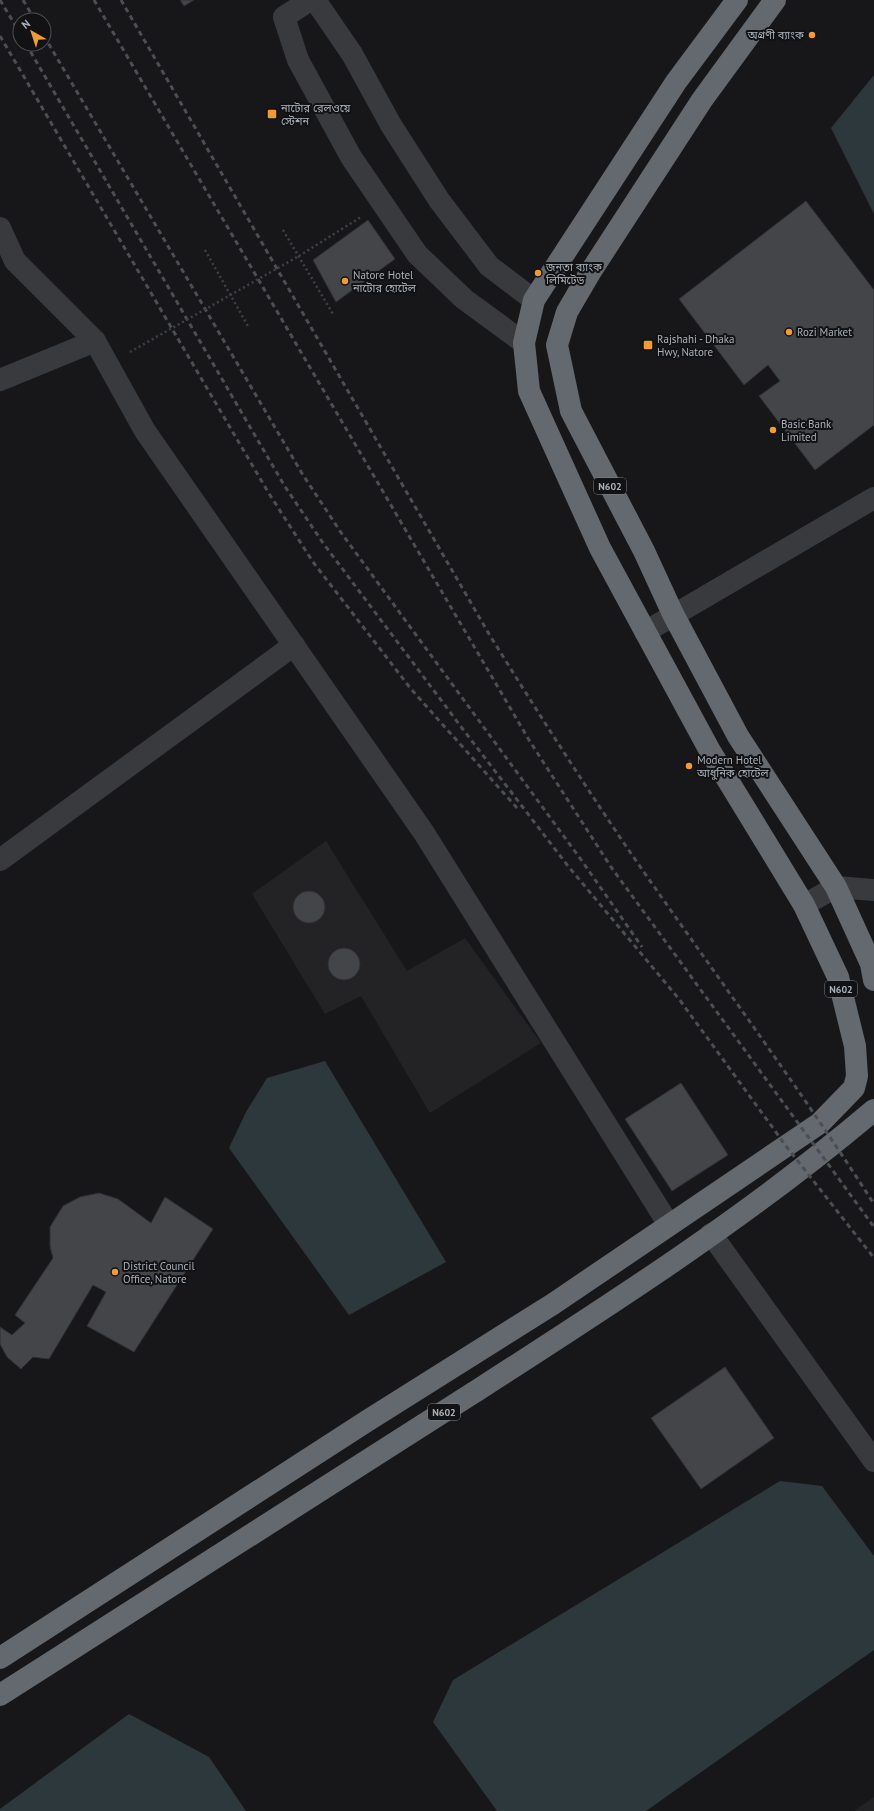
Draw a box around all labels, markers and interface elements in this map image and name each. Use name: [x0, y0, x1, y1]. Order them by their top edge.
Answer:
north arrow: [12, 12, 52, 52]
text: N: [18, 17, 33, 32]
place label: অগ্রণী ব্যাংক: [747, 28, 804, 42]
marker: অগ্রণী ব্যাংক: [807, 30, 817, 40]
place label: নাটোর রেলওয়ে স্টেশন: [280, 101, 351, 128]
marker: নাটোর রেলওয়ে স্টেশন: [266, 108, 278, 120]
place label: জনতা ব্যাংক লিমিটেড: [545, 260, 602, 287]
place label: Natore Hotel নাটোর হোটেল: [352, 268, 417, 295]
marker: জনতা ব্যাংক লিমিটেড: [533, 268, 543, 278]
marker: Natore Hotel নাটোর হোটেল: [340, 276, 350, 286]
place label: Rozi Market: [797, 325, 852, 339]
marker: Rozi Market: [784, 327, 794, 337]
place label: Rajshahi - Dhaka Hwy, Natore: [657, 332, 734, 359]
marker: Rajshahi - Dhaka Hwy, Natore: [642, 339, 654, 351]
place label: Basic Bank Limited: [781, 417, 832, 444]
marker: Basic Bank Limited: [768, 425, 778, 435]
road number: N602: [594, 478, 626, 494]
place label: Modern Hotel আধুনিক হোটেল: [696, 753, 769, 780]
marker: Modern Hotel আধুনিক হোটেল: [684, 761, 694, 771]
road number: N602: [825, 981, 857, 997]
place label: District Council Office, Natore: [123, 1259, 195, 1286]
marker: District Council Office, Natore: [110, 1267, 120, 1277]
road number: N602: [428, 1404, 460, 1420]

